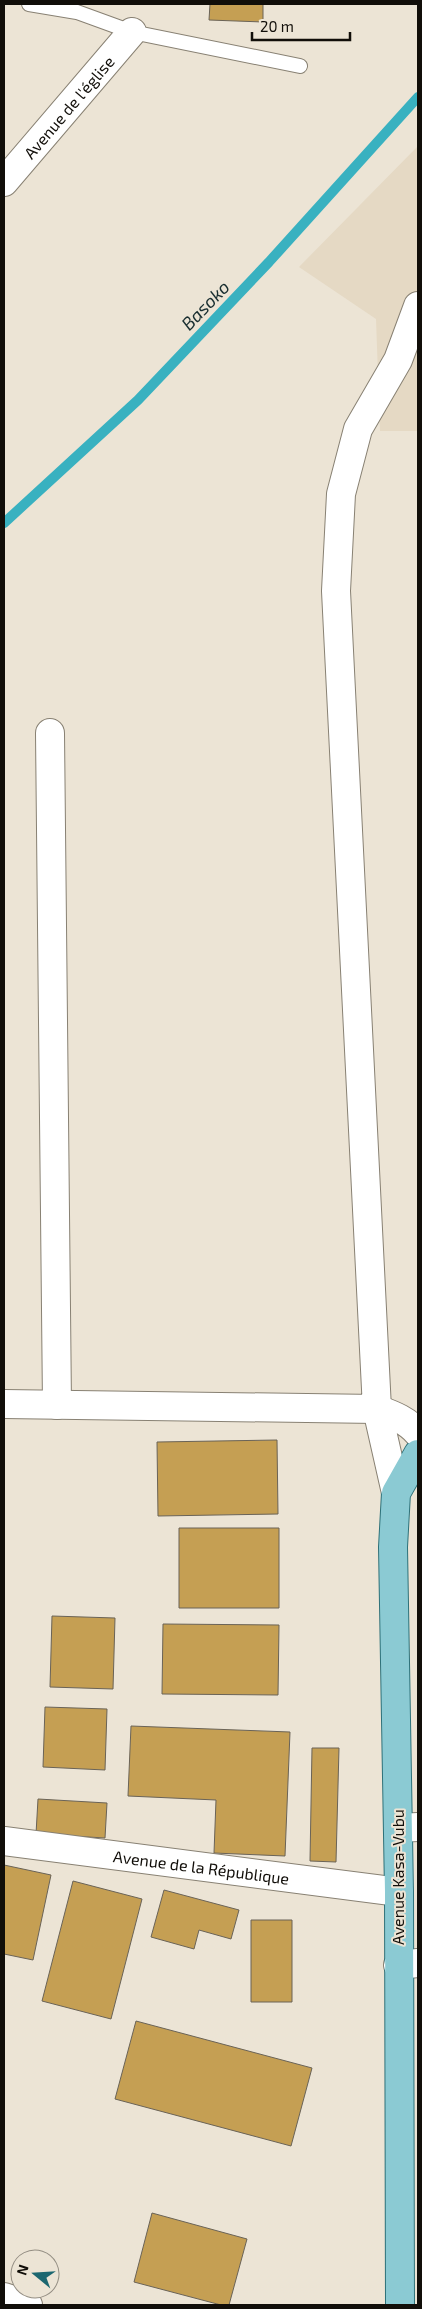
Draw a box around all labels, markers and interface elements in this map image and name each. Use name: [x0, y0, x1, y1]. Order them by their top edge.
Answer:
scale bar: [252, 10, 350, 42]
text: 20 m: [260, 17, 294, 35]
street label: Avenue de l'église: [19, 51, 117, 162]
water label: Basoko: [176, 276, 234, 334]
street label: Avenue Kasa-Vubu: [388, 1809, 407, 1945]
street label: Avenue de la République: [112, 1846, 290, 1887]
north arrow: [10, 2249, 60, 2299]
text: N: [13, 2262, 32, 2277]

